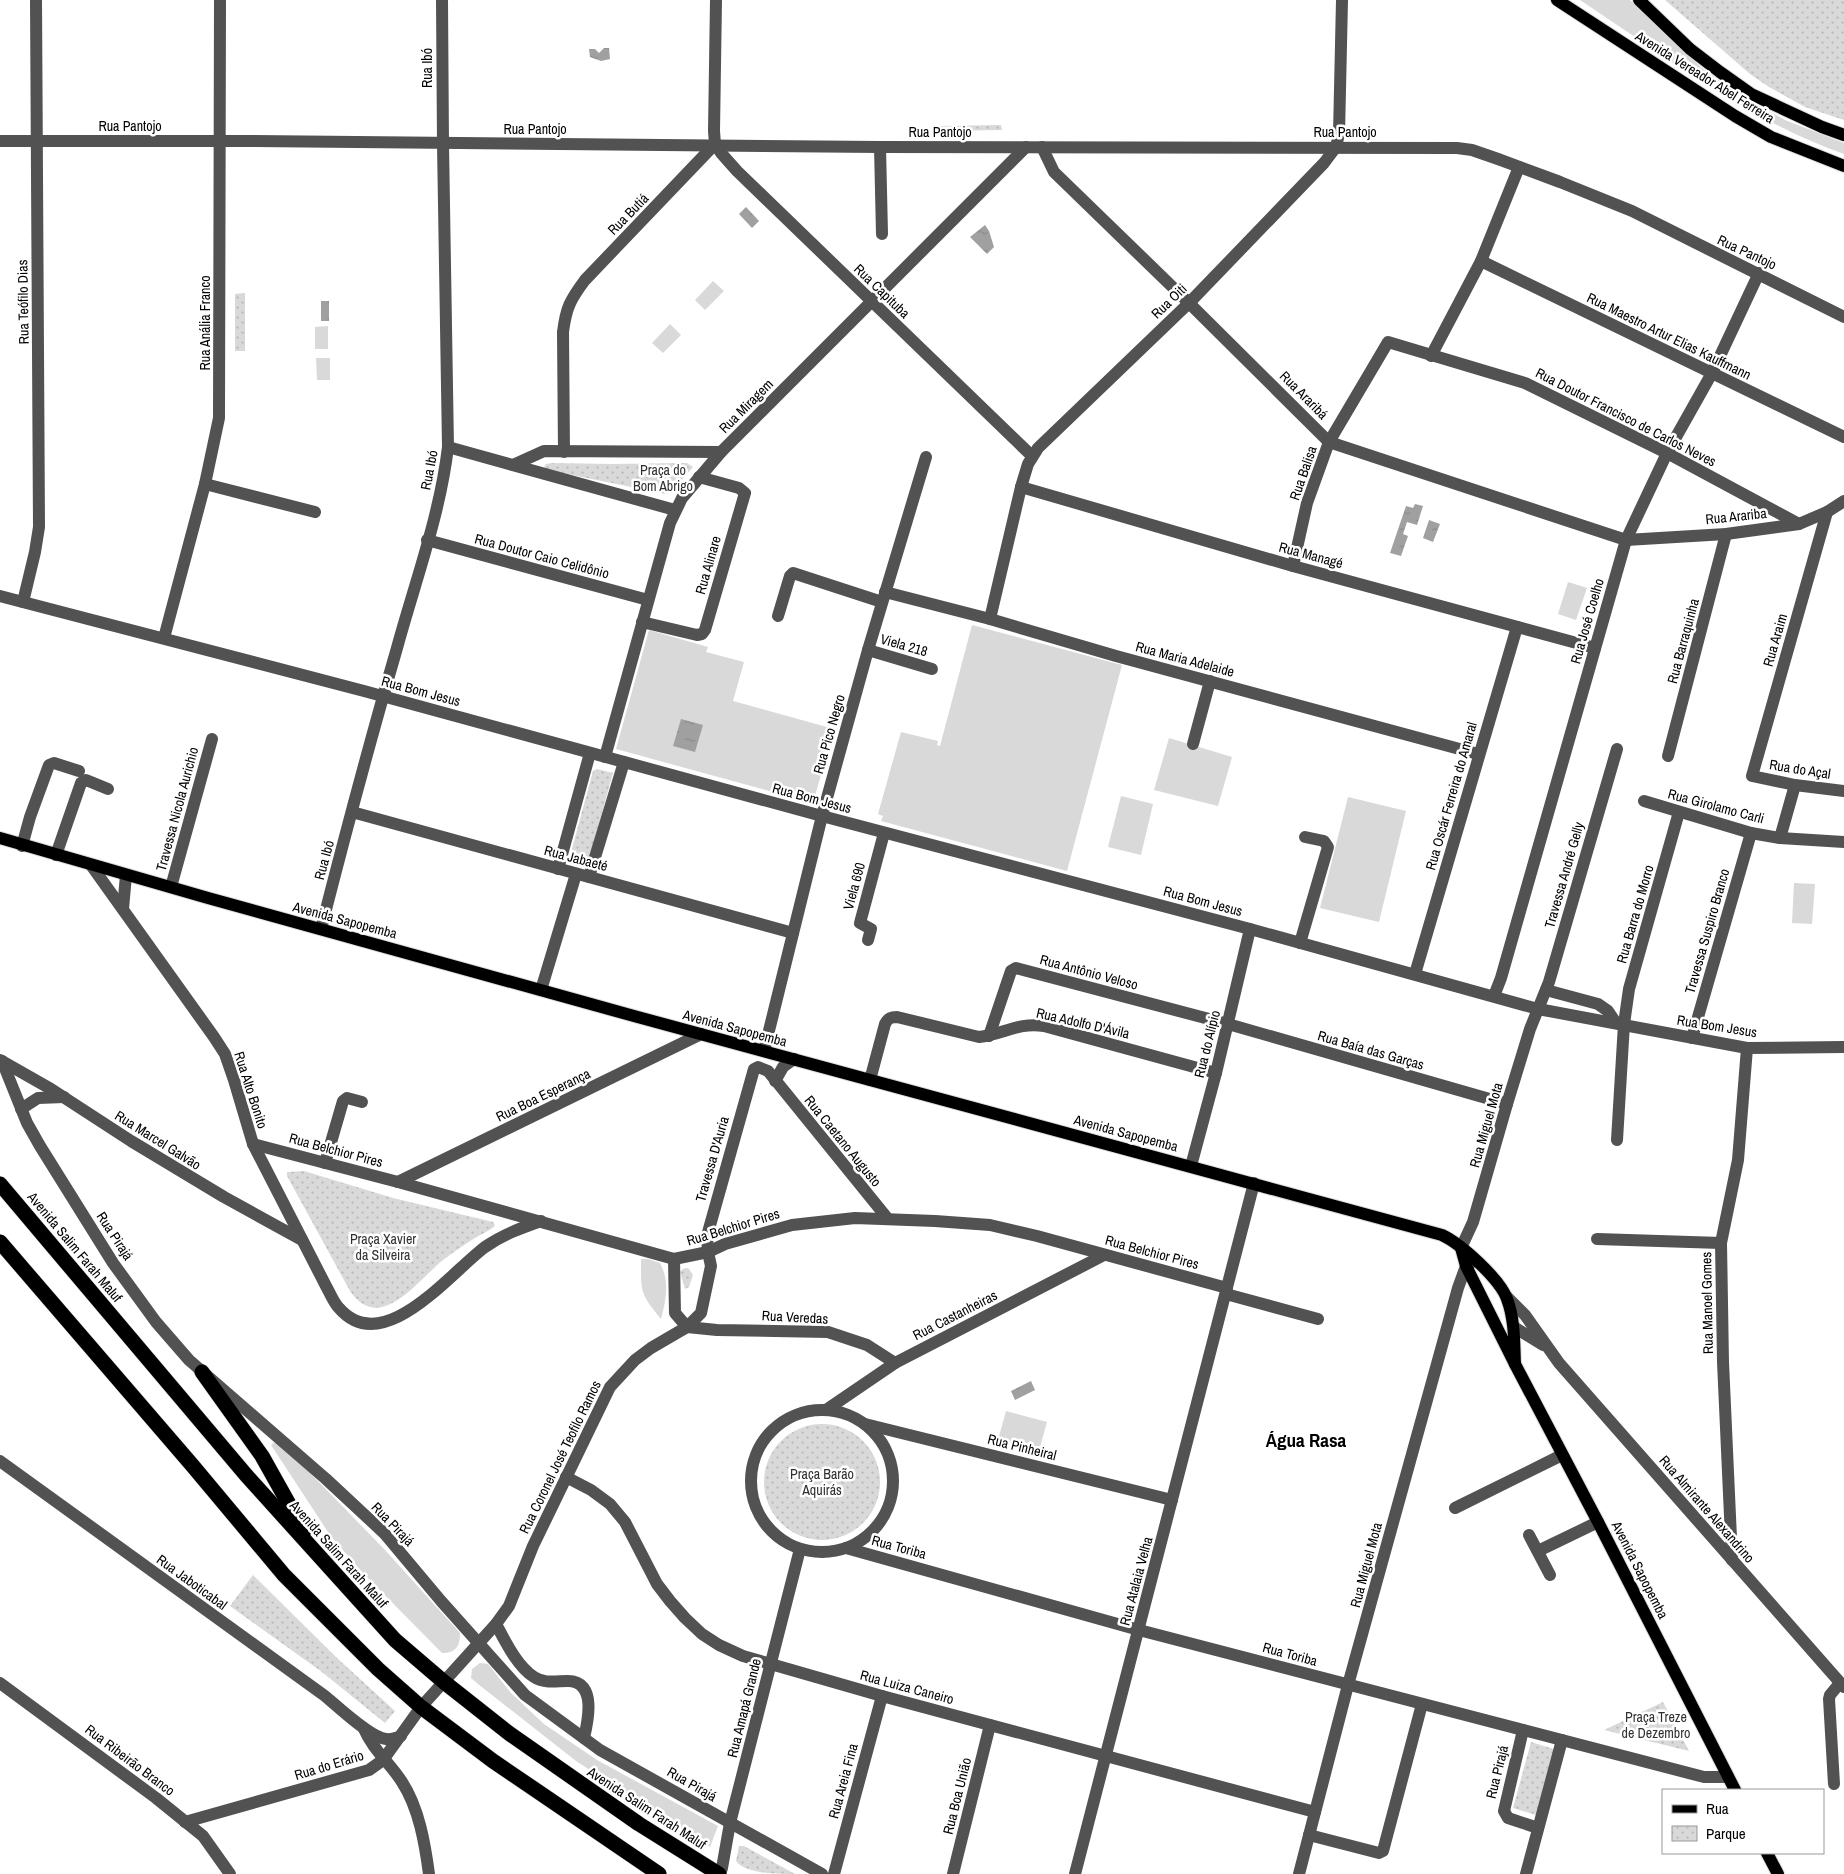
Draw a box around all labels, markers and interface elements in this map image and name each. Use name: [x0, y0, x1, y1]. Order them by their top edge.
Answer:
street label: Avenida Vereador Abel Ferreira: [1631, 26, 1778, 128]
street label: Rua Ibó: [418, 48, 436, 88]
street label: Rua Pantojo: [98, 117, 162, 135]
street label: Rua Pantojo: [503, 120, 567, 138]
street label: Rua Pantojo: [908, 123, 972, 141]
street label: Rua Pantojo: [1313, 123, 1377, 141]
street label: Rua Butiá: [604, 189, 653, 239]
street label: Rua Pantojo: [1715, 230, 1779, 274]
street label: Rua Teófilo Dias: [13, 259, 33, 344]
street label: Rua Capituba: [850, 260, 914, 323]
street label: Rua Anália Franco: [196, 275, 214, 371]
street label: Rua Oiti: [1147, 280, 1191, 322]
street label: Rua Maestro Artur Elias Kauffmann: [1584, 288, 1754, 384]
street label: Rua Doutor Francisco de Carlos Neves: [1533, 364, 1720, 471]
street label: Rua Araribá: [1276, 367, 1332, 423]
street label: Rua Miragem: [715, 375, 777, 437]
street label: Rua Balisa: [1285, 443, 1321, 502]
street label: Rua Ibó: [416, 449, 442, 491]
park label: Praça do Bom Abrigo: [633, 461, 693, 495]
street label: Rua Arariba: [1705, 504, 1768, 528]
street label: Rua Doutor Caio Celidônio: [473, 529, 611, 583]
street label: Rua Alinare: [691, 534, 725, 596]
street label: Rua Managé: [1277, 538, 1345, 572]
street label: Rua José Coelho: [1566, 576, 1608, 666]
street label: Rua Barraquinha: [1663, 596, 1703, 686]
street label: Rua Araim: [1759, 611, 1791, 669]
street label: Viela 218: [878, 630, 930, 660]
street label: Rua Maria Adelaide: [1134, 637, 1236, 681]
street label: Rua Bom Jesus: [380, 672, 463, 710]
street label: Rua Pico Negro: [809, 692, 849, 776]
street label: Rua Oscár Ferreira do Amaral: [1421, 720, 1481, 872]
street label: Travessa Nicola Aurichio: [152, 745, 202, 873]
street label: Rua do Açal: [1768, 755, 1832, 783]
street label: Rua Bom Jesus: [771, 779, 854, 817]
street label: Rua Girolamo Carli: [1666, 785, 1766, 827]
street label: Travessa André Gelly: [1540, 820, 1588, 930]
street label: Rua Ibó: [310, 838, 338, 882]
street label: Rua Jabaeté: [542, 841, 610, 875]
street label: Viela 690: [839, 860, 869, 912]
street label: Rua Barra do Morro: [1612, 863, 1658, 965]
street label: Travessa Suspiro Branco: [1681, 866, 1733, 996]
street label: Rua Bom Jesus: [1162, 882, 1245, 920]
street label: Avenida Sapopemba: [290, 897, 400, 943]
street label: Rua Antônio Veloso: [1038, 950, 1140, 994]
street label: Rua Adolfo D'Ávila: [1035, 1004, 1132, 1043]
street label: Avenida Sapopemba: [680, 1005, 790, 1051]
street label: Rua do Alípio: [1190, 1008, 1224, 1080]
street label: Rua Bom Jesus: [1676, 1011, 1759, 1041]
street label: Rua Baía das Garças: [1316, 1026, 1426, 1074]
street label: Rua Alto Bonito: [230, 1049, 272, 1131]
street label: Rua Boa Esperança: [493, 1064, 594, 1126]
street label: Rua Miguel Mota: [1465, 1080, 1507, 1169]
street label: Rua Caetano Augusto: [801, 1092, 885, 1190]
street label: Rua Marcel Galvão: [112, 1106, 204, 1174]
street label: Avenida Sapopemba: [1071, 1110, 1181, 1156]
street label: Travessa D'Auria: [691, 1114, 733, 1204]
street label: Rua Belchior Pires: [287, 1129, 385, 1171]
street label: Avenida Salim Farah Maluf: [23, 1187, 127, 1306]
street label: Rua Belchior Pires: [684, 1204, 782, 1250]
street label: Rua Pirajá: [93, 1208, 138, 1264]
park label: Praça Xavier da Silveira: [350, 1230, 416, 1264]
street label: Rua Belchior Pires: [1103, 1231, 1201, 1273]
street label: Rua Manoel Gomes: [1697, 1252, 1717, 1354]
street label: Rua Castanheiras: [910, 1286, 1001, 1344]
street label: Rua Veredas: [761, 1306, 829, 1328]
street label: Rua Coronel José Teofilo Ramos: [515, 1377, 605, 1537]
district label: Água Rasa: [1266, 1427, 1347, 1453]
street label: Rua Pinheiral: [986, 1430, 1058, 1464]
street label: Rua Almirante Alexandrino: [1655, 1452, 1759, 1566]
park label: Praça Barão Aquirás: [790, 1465, 854, 1499]
street label: Avenida Salim Farah Maluf: [285, 1496, 393, 1612]
street label: Rua Pirajá: [368, 1498, 419, 1550]
street label: Avenida Sapopemba: [1607, 1517, 1673, 1622]
street label: Rua Miguel Mota: [1346, 1520, 1386, 1610]
street label: Rua Toriba: [870, 1531, 929, 1563]
street label: Rua Atalaia Velha: [1115, 1534, 1157, 1627]
street label: Rua Jaboticabal: [153, 1550, 231, 1614]
street label: Rua Toriba: [1261, 1638, 1320, 1670]
street label: Rua Amapá Grande: [723, 1657, 765, 1759]
street label: Rua Luiza Caneiro: [858, 1666, 956, 1708]
park label: Praça Treze de Dezembro: [1622, 1708, 1690, 1742]
street label: Rua Ribeirão Branco: [82, 1720, 178, 1800]
street label: Rua Areia Fina: [824, 1741, 862, 1821]
street label: Rua Pirajá: [1482, 1743, 1512, 1800]
street label: Rua do Erário: [292, 1746, 366, 1784]
street label: Rua Boa União: [939, 1756, 975, 1836]
street label: Avenida Salim Farah Maluf: [583, 1762, 711, 1854]
street label: Rua Pirajá: [664, 1763, 721, 1806]
legend: [1662, 1789, 1824, 1854]
text: Rua: [1706, 1798, 1729, 1819]
text: Parque: [1706, 1823, 1746, 1844]

